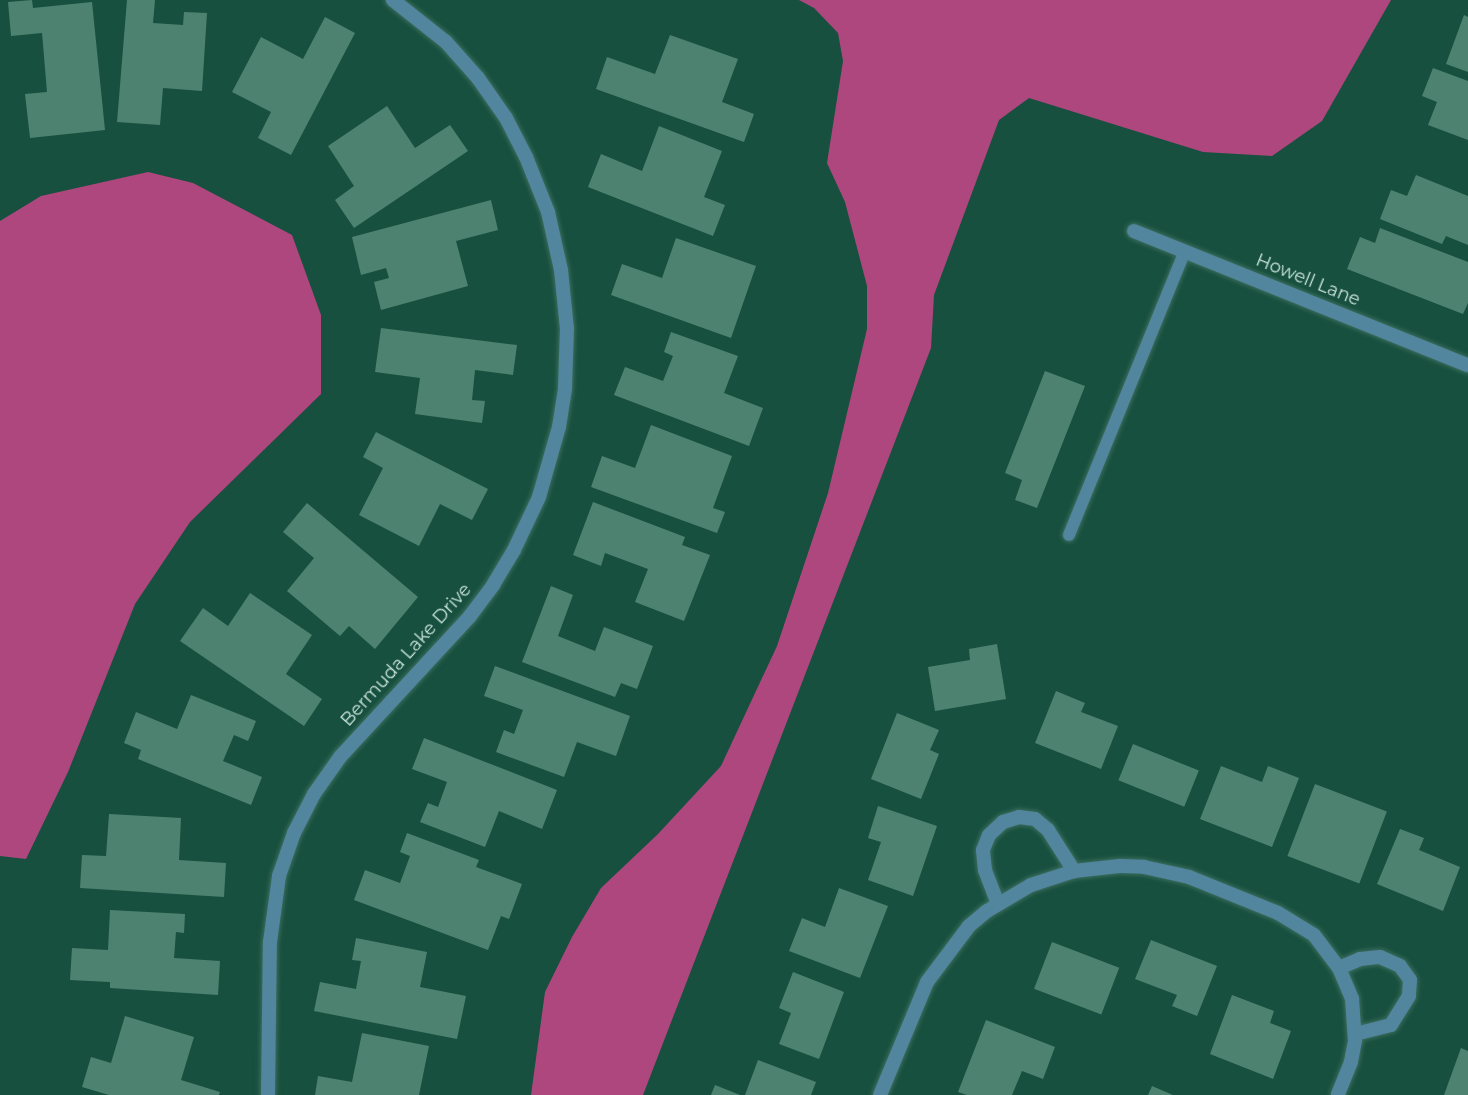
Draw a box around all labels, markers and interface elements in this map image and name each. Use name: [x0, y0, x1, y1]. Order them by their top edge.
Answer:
street label: Howell Lane: [1253, 249, 1363, 311]
street label: Bermuda Lake Drive: [336, 579, 476, 731]

